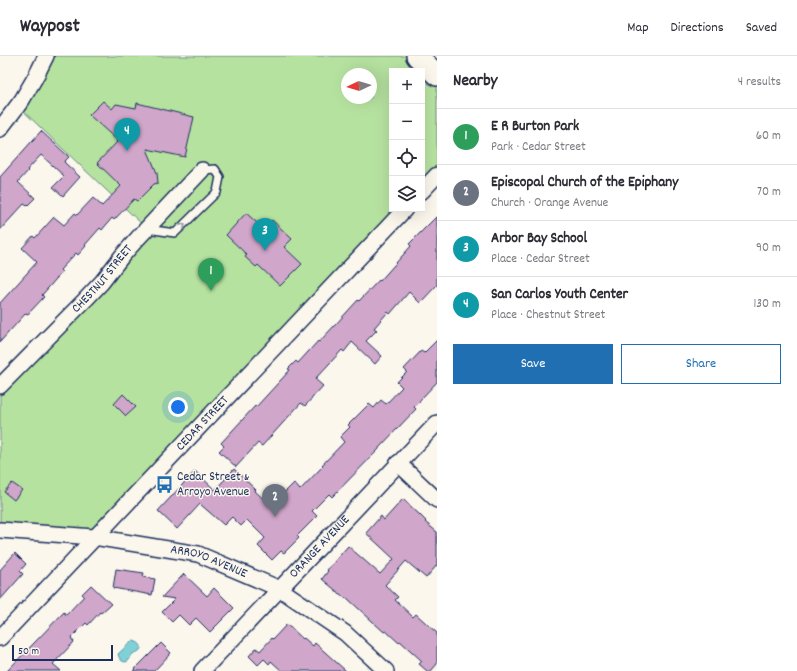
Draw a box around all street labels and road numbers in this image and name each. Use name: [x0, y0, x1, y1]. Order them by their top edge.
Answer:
street label: CHESTNUT STREET: [67, 241, 137, 318]
street label: CEDAR STREET: [172, 392, 233, 455]
street label: ORANGE AVENUE: [285, 511, 354, 583]
street label: ARROYO AVENUE: [169, 540, 250, 583]

